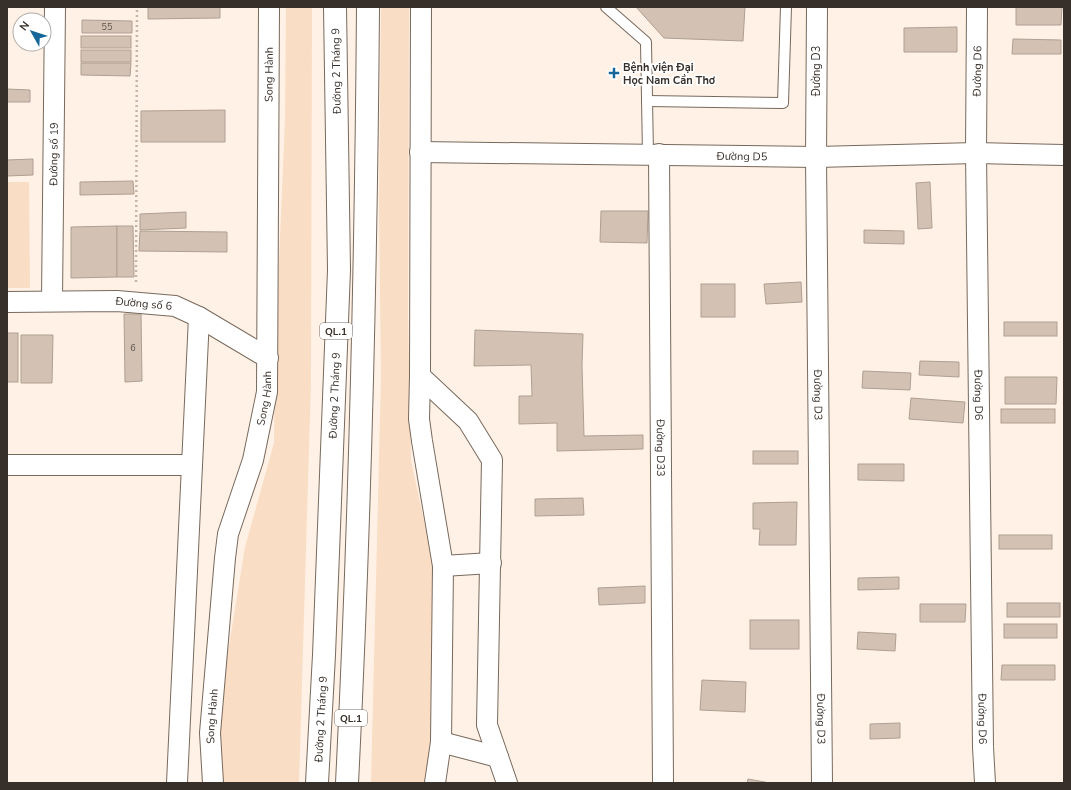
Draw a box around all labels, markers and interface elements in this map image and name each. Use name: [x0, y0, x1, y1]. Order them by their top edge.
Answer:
north arrow: [12, 12, 52, 52]
text: N: [16, 18, 33, 34]
house number: 55: [102, 21, 112, 33]
street label: Đường 2 Tháng 9: [328, 28, 345, 115]
street label: Đường D6: [970, 45, 985, 98]
street label: Đường D3: [809, 46, 824, 97]
street label: Song Hành: [262, 47, 277, 102]
place label: Bệnh viện Đại Học Nam Cần Thơ: [623, 60, 716, 88]
marker: Bệnh viện Đại Học Nam Cần Thơ: [608, 67, 620, 79]
street label: Đường số 19: [46, 122, 62, 187]
street label: Đường D5: [715, 149, 768, 164]
street label: Đường số 6: [114, 294, 173, 314]
road number: QL.1: [320, 323, 352, 339]
house number: 6: [130, 342, 136, 354]
street label: Đường 2 Tháng 9: [325, 352, 344, 440]
street label: Đường D3: [810, 369, 826, 420]
street label: Đường D6: [971, 369, 986, 421]
street label: Song Hành: [253, 371, 275, 427]
street label: Đường D33: [653, 418, 668, 477]
street label: Đường 2 Tháng 9: [311, 676, 331, 764]
street label: Song Hành: [203, 688, 222, 744]
street label: Đường D6: [974, 692, 990, 745]
street label: Đường D3: [813, 693, 829, 744]
road number: QL.1: [335, 710, 367, 726]

